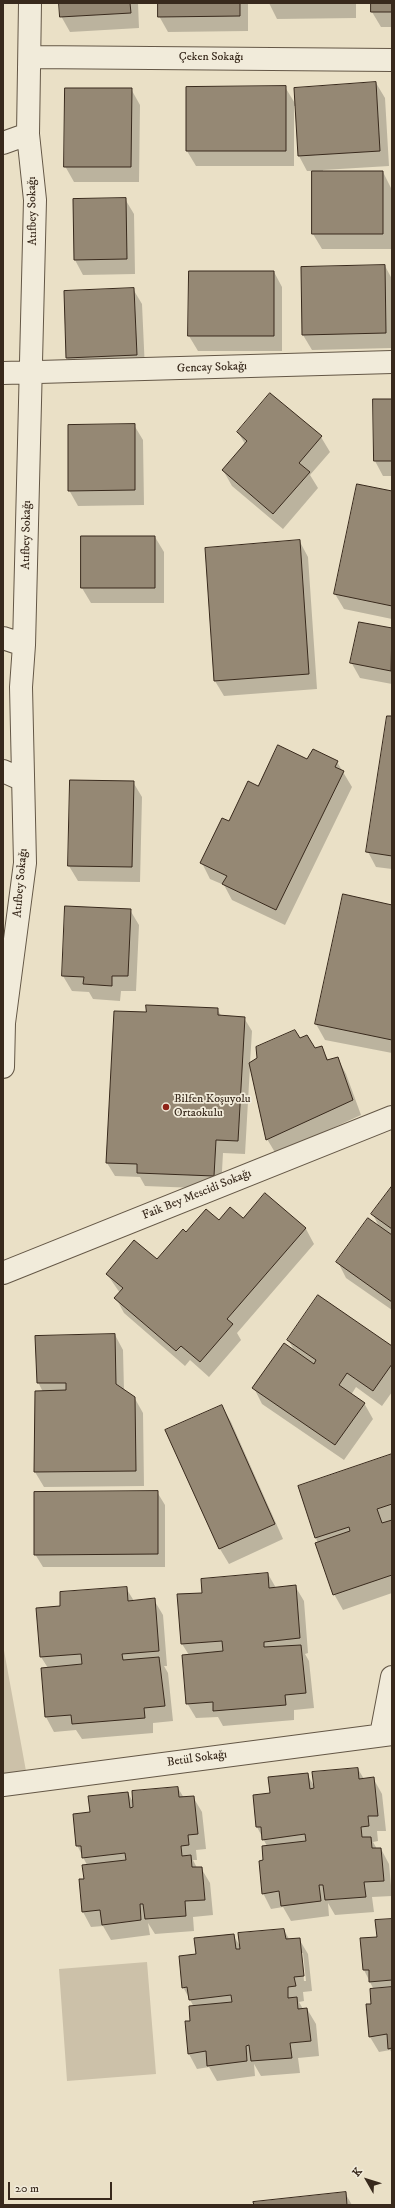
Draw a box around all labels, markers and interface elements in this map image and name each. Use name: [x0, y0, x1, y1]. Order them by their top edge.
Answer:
street label: Çeken Sokağı: [179, 51, 243, 65]
street label: Atıfbey Sokağı: [25, 176, 41, 246]
street label: Gencay Sokağı: [177, 360, 247, 376]
street label: Atıfbey Sokağı: [19, 500, 35, 570]
street label: Atıfbey Sokağı: [11, 848, 31, 918]
place label: Bilfen Koşuyolu Ortaokulu: [174, 1093, 251, 1121]
marker: Bilfen Koşuyolu Ortaokulu: [161, 1102, 171, 1112]
street label: Faik Bey Mescidi Sokağı: [140, 1167, 254, 1223]
street label: Betül Sokağı: [166, 1748, 228, 1770]
north arrow: [347, 2160, 387, 2200]
text: K: [350, 2165, 366, 2180]
scale bar: [10, 2174, 114, 2200]
text: 20 m: [15, 2181, 39, 2196]

